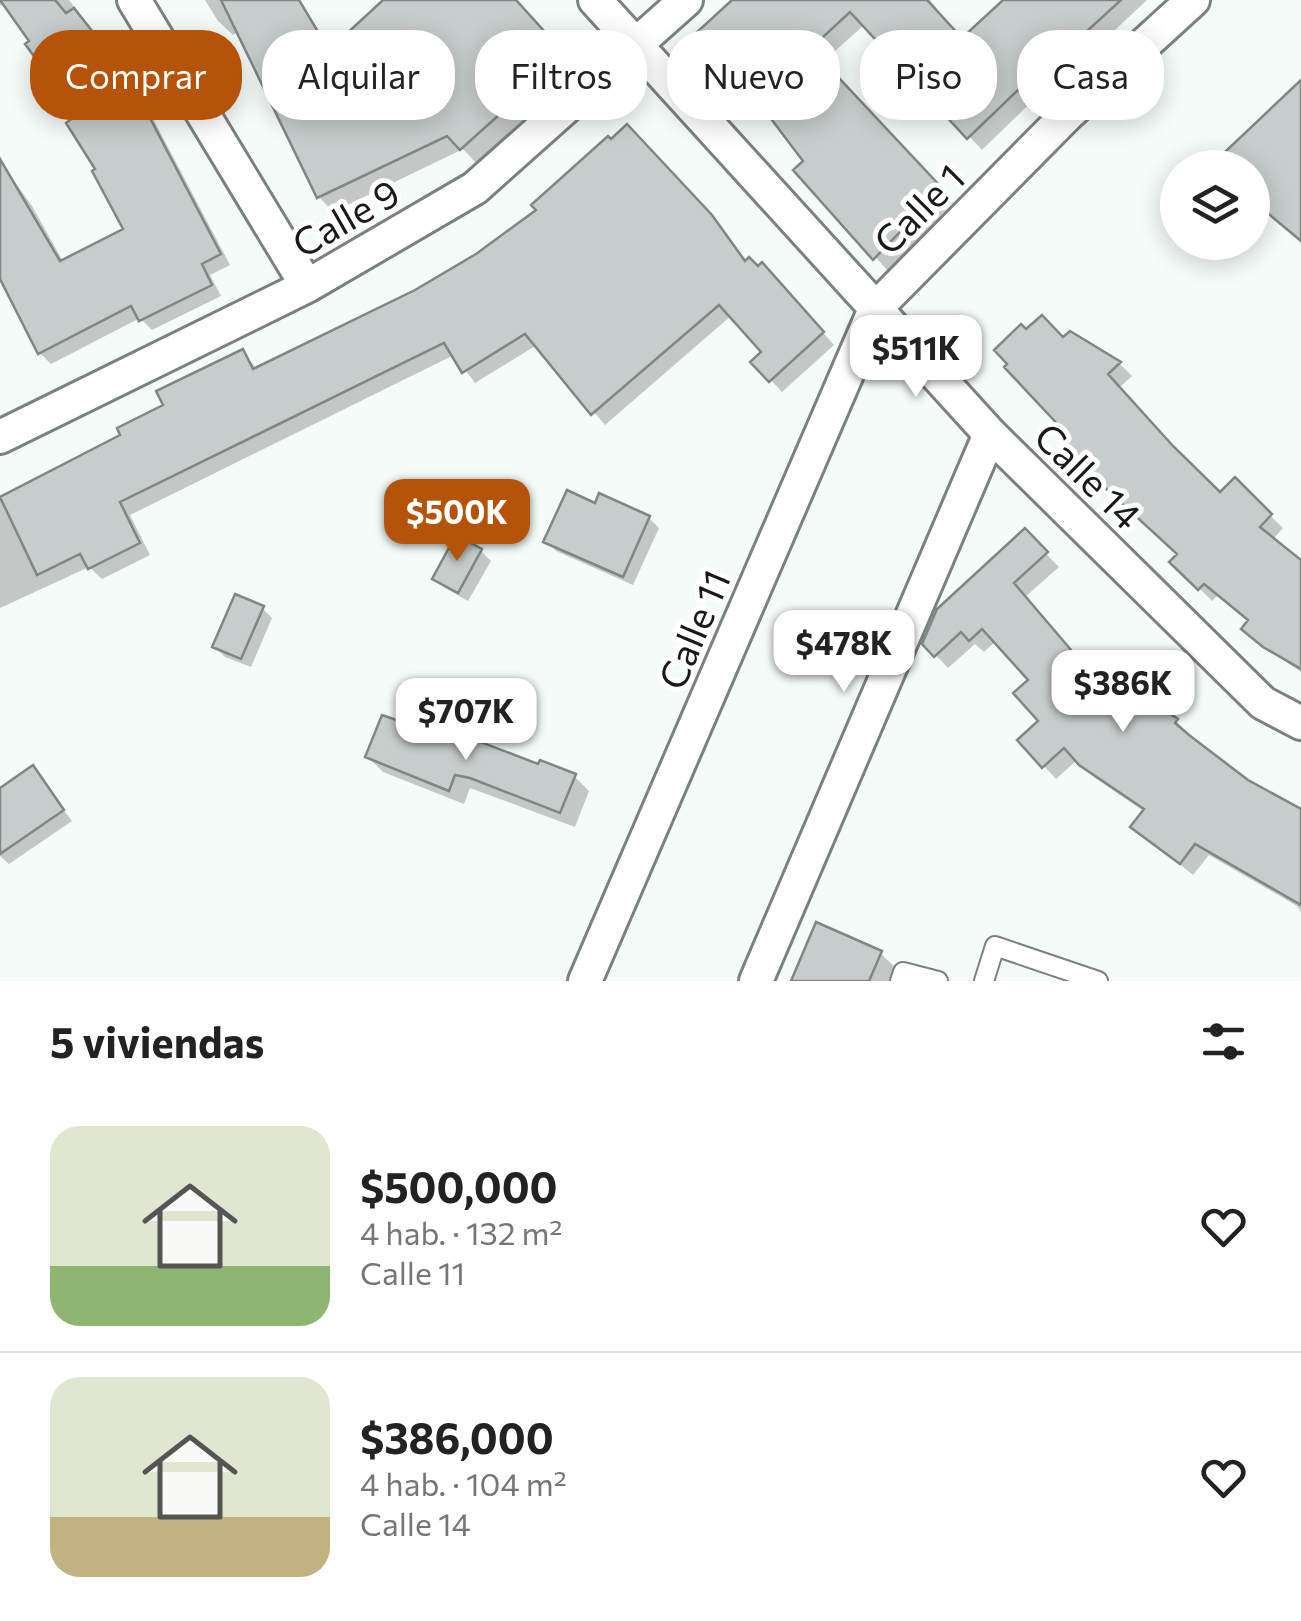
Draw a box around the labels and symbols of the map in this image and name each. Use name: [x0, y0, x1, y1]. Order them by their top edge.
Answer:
street label: Calle 1: [863, 153, 973, 263]
street label: Calle 9: [283, 168, 407, 266]
pin: $511K: [846, 315, 986, 400]
street label: Calle 14: [1026, 412, 1152, 538]
pin: $500K: [387, 479, 527, 564]
street label: Calle 11: [647, 562, 739, 696]
pin: $478K: [774, 610, 914, 695]
pin: $386K: [1053, 650, 1193, 735]
pin: $707K: [396, 678, 536, 763]

